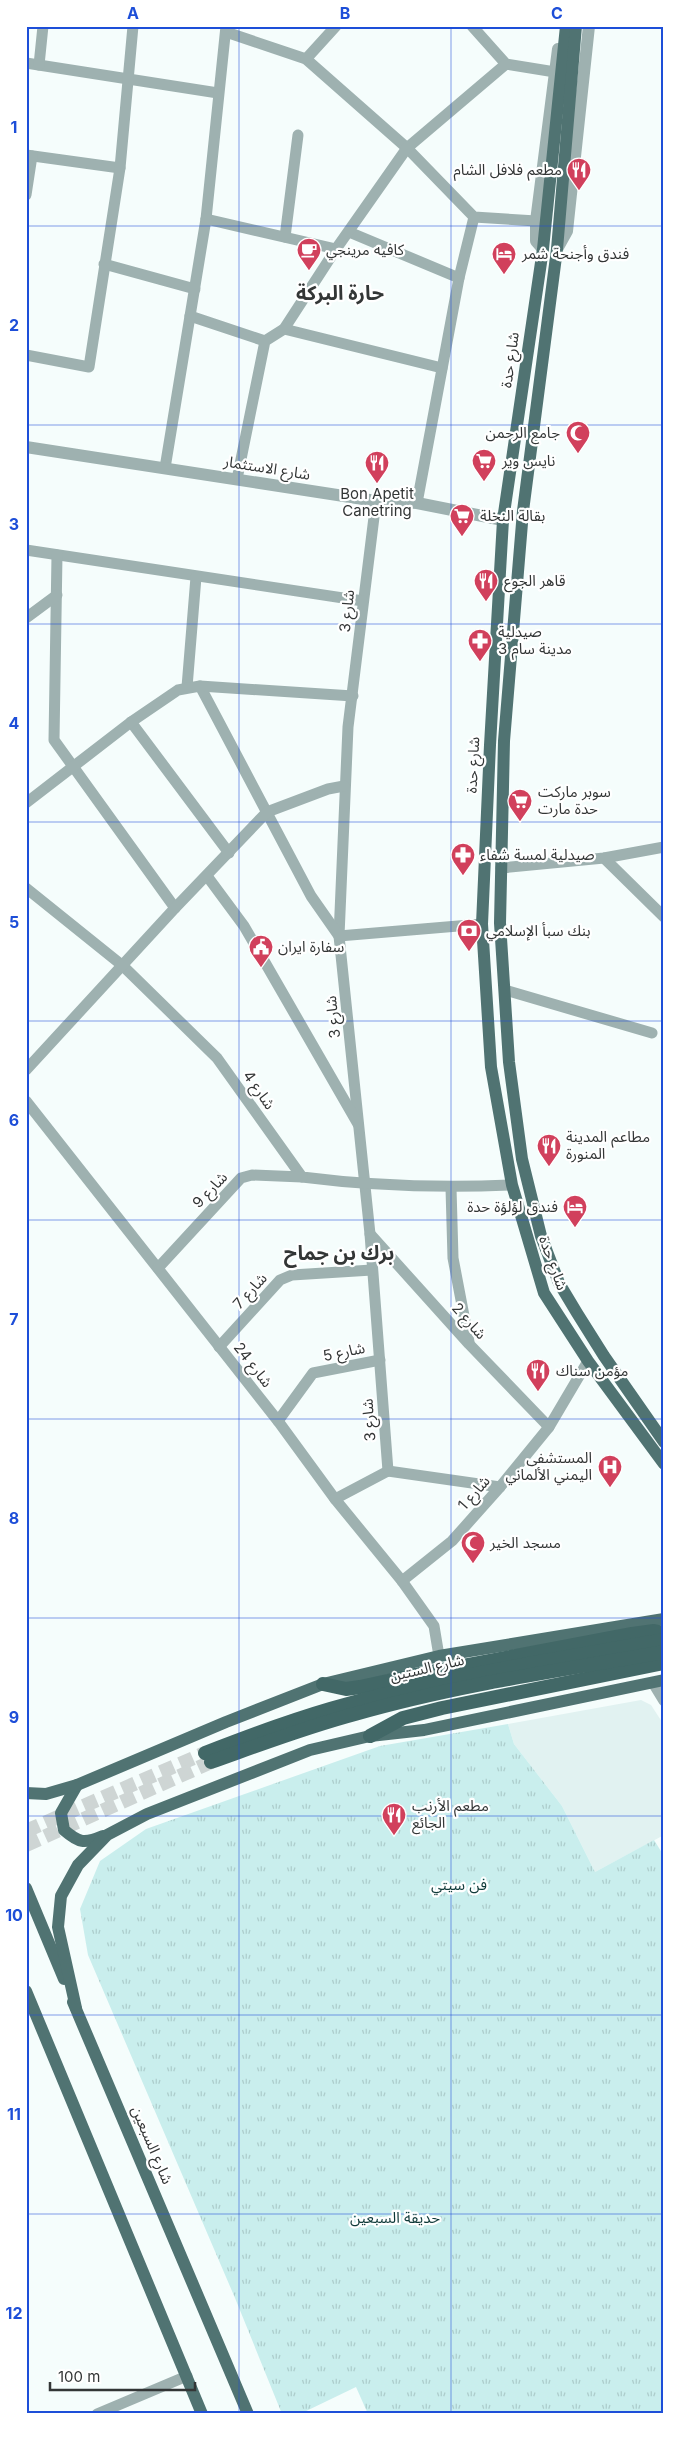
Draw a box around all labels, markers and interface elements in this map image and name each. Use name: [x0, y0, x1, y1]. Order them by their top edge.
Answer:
text: A: [127, 3, 139, 23]
text: B: [340, 3, 350, 23]
text: C: [551, 3, 563, 23]
text: 1: [11, 117, 17, 137]
restaurant icon: مطعم فلافل الشام: [566, 157, 592, 191]
place label: مطعم فلافل الشام: [454, 160, 562, 181]
cafe icon: كافيه مرينجي: [296, 237, 322, 271]
place label: كافيه مرينجي: [326, 240, 405, 261]
hotel icon: فندق وأجنحة شمر: [491, 241, 517, 275]
place label: فندق وأجنحة شمر: [521, 244, 630, 263]
district label: حارة البركة: [296, 281, 384, 305]
text: 2: [9, 315, 19, 335]
street label: شارع حدة: [496, 330, 526, 390]
mosque icon: جامع الرحمن: [565, 420, 591, 454]
place label: جامع الرحمن: [485, 423, 560, 445]
supermarket icon: نايس وير: [471, 448, 497, 482]
restaurant icon: Bon Apetit Canetring: [364, 450, 390, 484]
street label: شارع الاستثمار: [221, 451, 312, 487]
place label: نايس وير: [501, 451, 555, 470]
place label: Bon Apetit Canetring: [340, 484, 414, 520]
supermarket icon: بقالة النخلة: [449, 503, 475, 537]
place label: بقالة النخلة: [480, 506, 545, 525]
text: 3: [9, 514, 19, 534]
restaurant icon: قاهر الجوع: [473, 568, 499, 602]
place label: قاهر الجوع: [504, 571, 566, 593]
street label: شارع 3: [335, 588, 361, 634]
place label: صيدلية مدينة سام 3: [498, 622, 572, 660]
pharmacy icon: صيدلية مدينة سام 3: [467, 628, 493, 662]
text: 4: [9, 713, 20, 733]
street label: شارع حدة: [462, 736, 486, 794]
place label: سوبر ماركت حدة مارت: [538, 782, 611, 818]
supermarket icon: سوبر ماركت حدة مارت: [507, 788, 533, 822]
pharmacy icon: صيدلية لمسة شفاء: [450, 842, 476, 876]
place label: صيدلية لمسة شفاء: [480, 845, 595, 864]
text: 5: [9, 912, 19, 932]
bank icon: بنك سبأ الإسلامي: [456, 918, 482, 952]
place label: بنك سبأ الإسلامي: [486, 921, 591, 942]
public building icon: سفارة ايران: [248, 934, 274, 968]
place label: سفارة ايران: [278, 937, 344, 956]
street label: شارع 3: [321, 994, 347, 1039]
street label: شارع 4: [237, 1067, 280, 1115]
text: 6: [9, 1110, 19, 1130]
place label: مطاعم المدينة المنورة: [566, 1127, 650, 1163]
restaurant icon: مطاعم المدينة المنورة: [536, 1133, 562, 1167]
street label: شارع 9: [188, 1167, 234, 1214]
hotel icon: فندق لؤلؤة حدة: [562, 1194, 588, 1228]
place label: فندق لؤلؤة حدة: [467, 1197, 558, 1216]
street label: شارع حدة: [532, 1233, 572, 1294]
district label: برك بن جماح: [284, 1241, 394, 1268]
street label: شارع 7: [229, 1269, 273, 1315]
street label: شارع 2: [446, 1298, 491, 1345]
text: 7: [9, 1309, 19, 1329]
street label: شارع 24: [228, 1338, 277, 1393]
street label: شارع 5: [321, 1338, 368, 1368]
restaurant icon: مؤمن سناك: [525, 1358, 551, 1392]
place label: مؤمن سناك: [556, 1361, 629, 1380]
street label: شارع 3: [358, 1398, 382, 1442]
place label: المستشفى اليمني الألماني: [506, 1448, 592, 1486]
hospital icon: المستشفى اليمني الألماني: [597, 1454, 623, 1488]
street label: شارع 1: [453, 1471, 496, 1516]
text: 8: [9, 1508, 19, 1528]
mosque icon: مسجد الخير: [460, 1530, 486, 1564]
place label: مسجد الخير: [489, 1533, 561, 1552]
street label: شارع الستين: [388, 1650, 467, 1688]
text: 9: [9, 1707, 19, 1727]
place label: مطعم الأرنب الجائع: [412, 1796, 489, 1835]
restaurant icon: مطعم الأرنب الجائع: [381, 1802, 407, 1836]
park label: فن سيتي: [431, 1875, 487, 1896]
text: 10: [5, 1905, 23, 1925]
street label: شارع السبعين: [125, 2103, 178, 2188]
text: 11: [7, 2104, 21, 2124]
park label: حديقة السبعين: [350, 2208, 440, 2227]
text: 12: [6, 2303, 22, 2323]
scale bar: [50, 2360, 195, 2392]
text: 100 m: [58, 2367, 100, 2386]

